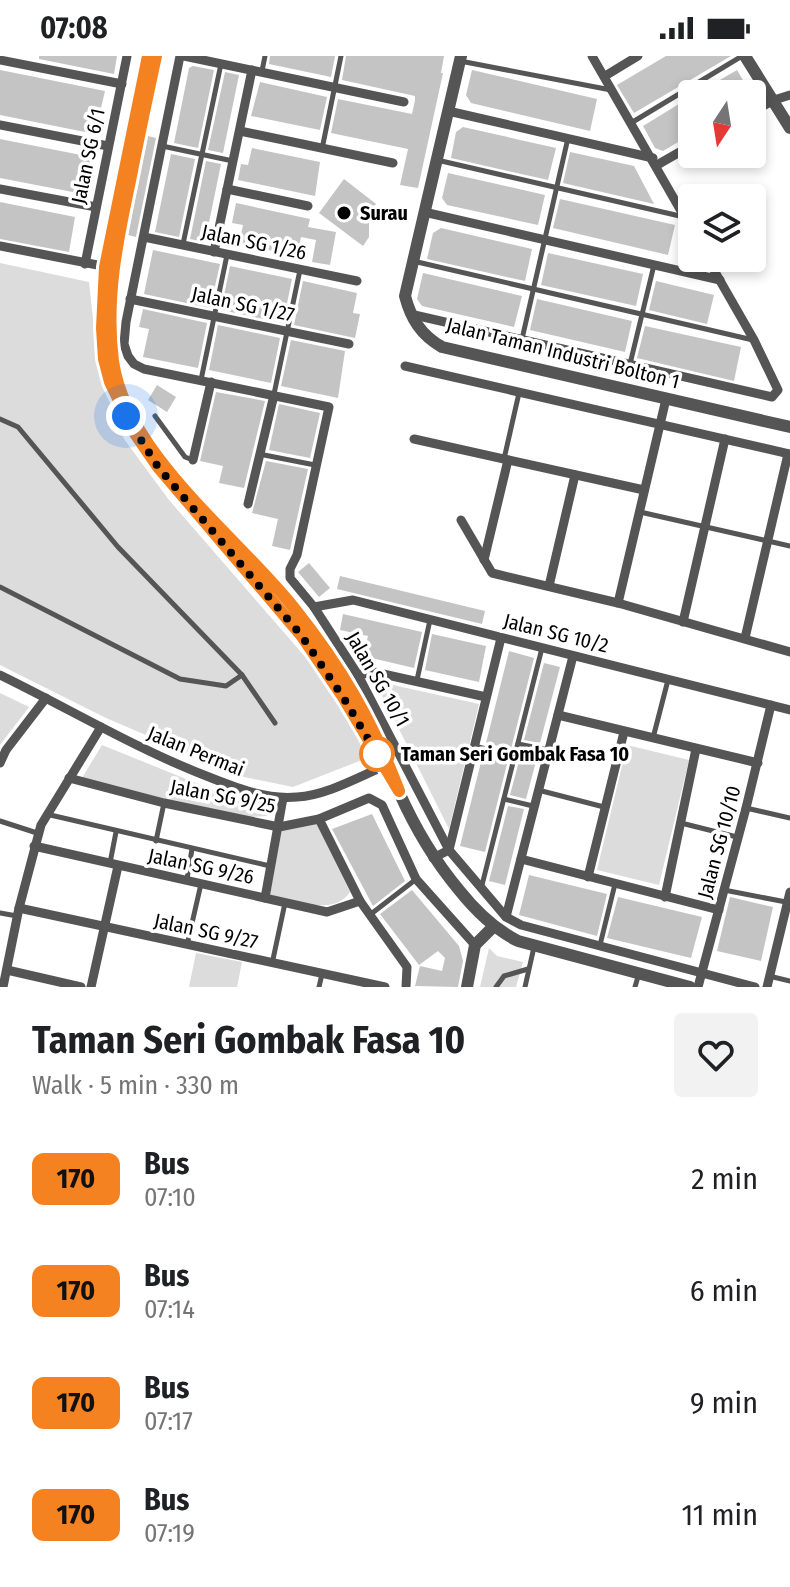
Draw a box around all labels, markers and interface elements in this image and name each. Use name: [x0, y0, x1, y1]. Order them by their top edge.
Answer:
text: 07:08: [40, 10, 108, 46]
north arrow: [678, 80, 766, 168]
map controls: [678, 80, 766, 272]
street label: Jalan SG 6/1: [66, 106, 110, 206]
button: layers: [678, 184, 766, 272]
place label: Surau: [360, 201, 408, 225]
marker: Surau: [335, 204, 353, 222]
street label: Jalan SG 1/26: [199, 219, 309, 265]
street label: Jalan SG 1/27: [189, 281, 297, 327]
street label: Jalan Taman Industri Bolton 1: [444, 312, 682, 394]
your location: [106, 396, 146, 436]
street label: Jalan SG 10/2: [501, 608, 611, 658]
street label: Jalan SG 10/1: [341, 627, 415, 731]
street label: Jalan Permai: [144, 721, 248, 781]
marker: Taman Seri Gombak Fasa 10: [360, 737, 394, 771]
place label: Taman Seri Gombak Fasa 10: [401, 742, 629, 766]
street label: Jalan SG 9/25: [168, 774, 278, 818]
street label: Jalan SG 10/10: [692, 783, 746, 901]
street label: Jalan SG 9/26: [146, 843, 256, 889]
street label: Jalan SG 9/27: [152, 908, 260, 954]
button: heart: [674, 1013, 758, 1097]
text: Taman Seri Gombak Fasa 10: [32, 1017, 465, 1063]
text: Walk · 5 min · 330 m: [32, 1070, 239, 1101]
text: Bus: [144, 1146, 189, 1182]
text: 2 min: [691, 1161, 758, 1197]
text: 170: [57, 1162, 95, 1195]
text: 07:10: [144, 1182, 196, 1213]
text: Bus: [144, 1258, 189, 1294]
text: 6 min: [690, 1273, 758, 1309]
text: 170: [57, 1274, 95, 1307]
text: 07:14: [144, 1294, 195, 1325]
text: Bus: [144, 1370, 189, 1406]
text: 9 min: [690, 1385, 758, 1421]
text: 170: [57, 1386, 95, 1419]
text: 07:17: [144, 1406, 193, 1437]
text: Bus: [144, 1482, 189, 1518]
text: 11 min: [682, 1497, 758, 1533]
text: 170: [57, 1498, 95, 1531]
text: 07:19: [144, 1518, 195, 1549]

